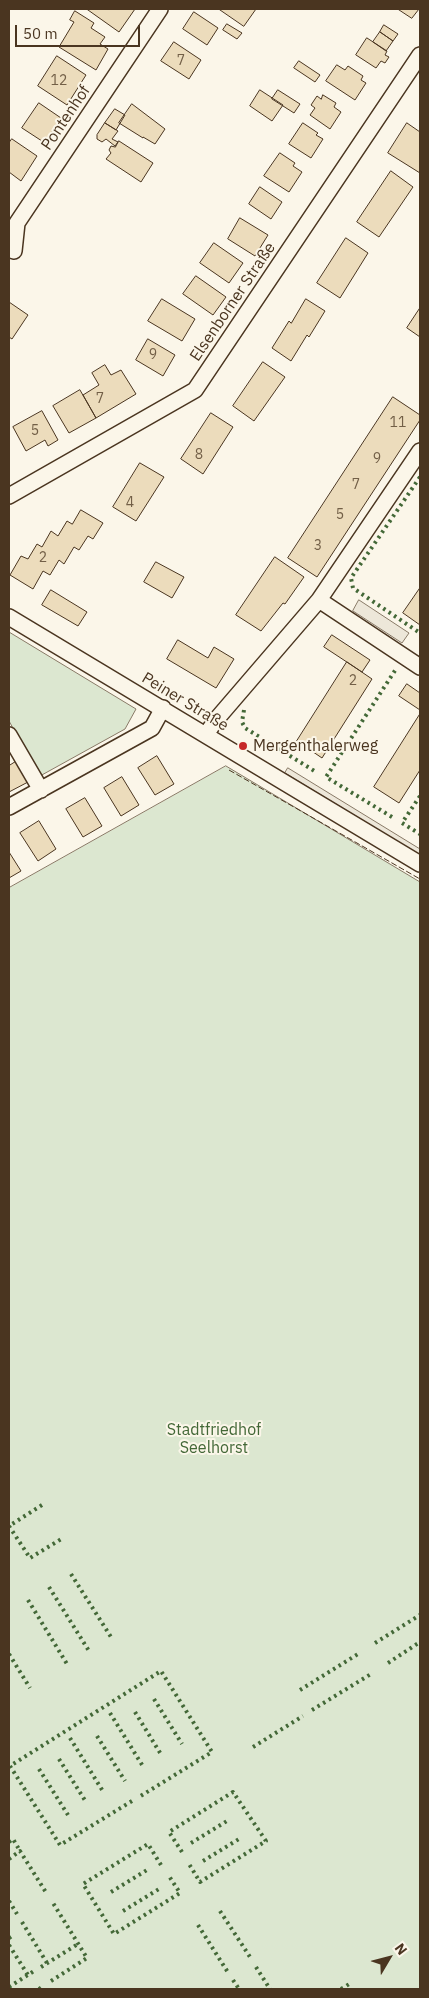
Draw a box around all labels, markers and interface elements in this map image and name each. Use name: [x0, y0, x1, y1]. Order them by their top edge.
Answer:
scale bar: [18, 15, 142, 47]
text: 50 m: [23, 24, 58, 43]
house number: 7: [177, 53, 185, 69]
house number: 12: [51, 73, 67, 89]
street label: Pontenhof: [37, 82, 95, 154]
street label: Elsenborner Straße: [186, 239, 280, 365]
house number: 9: [149, 347, 157, 363]
house number: 7: [96, 391, 104, 407]
house number: 11: [390, 415, 406, 431]
house number: 5: [31, 423, 39, 439]
house number: 8: [195, 447, 203, 463]
house number: 9: [373, 451, 381, 467]
house number: 7: [352, 477, 360, 493]
house number: 4: [126, 495, 134, 511]
house number: 5: [336, 507, 344, 523]
house number: 3: [314, 538, 322, 554]
house number: 2: [39, 550, 47, 566]
street label: Peiner Straße: [138, 669, 232, 735]
house number: 2: [349, 673, 357, 689]
place label: Mergenthalerweg: [253, 736, 378, 756]
marker: Mergenthalerweg: [237, 740, 249, 752]
park label: Stadtfriedhof Seelhorst: [167, 1420, 261, 1458]
north arrow: [364, 1933, 414, 1983]
text: N: [391, 1940, 411, 1958]

